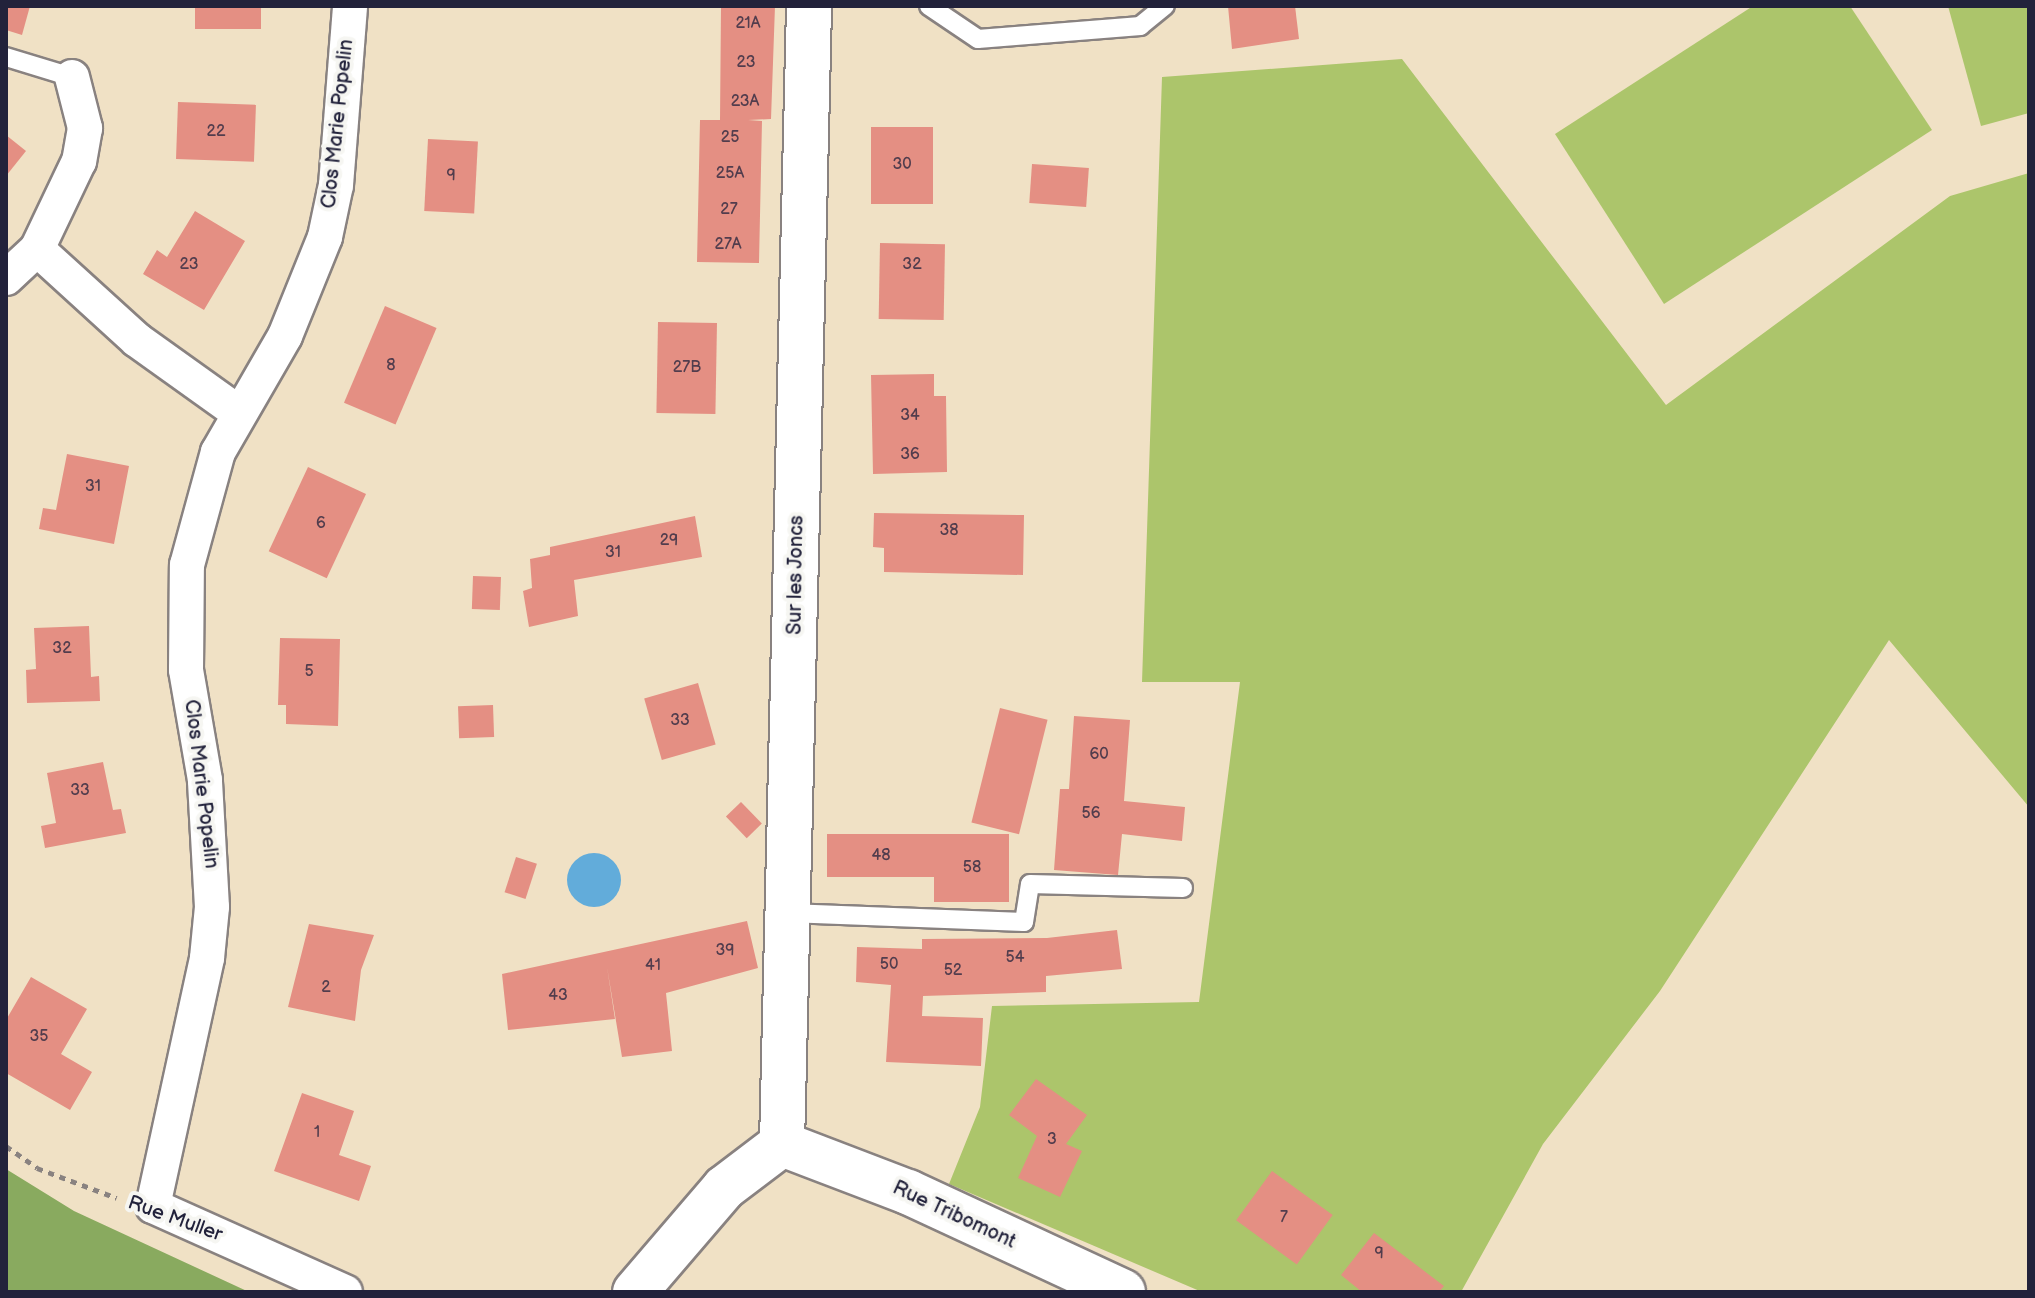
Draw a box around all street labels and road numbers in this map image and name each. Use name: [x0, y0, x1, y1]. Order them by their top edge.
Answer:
street label: Clos Marie Popelin: [317, 38, 359, 210]
street label: Sur les Joncs: [783, 515, 809, 635]
street label: Clos Marie Popelin: [179, 698, 223, 870]
street label: Rue Tribomont: [888, 1176, 1020, 1254]
street label: Rue Muller: [124, 1191, 226, 1247]

